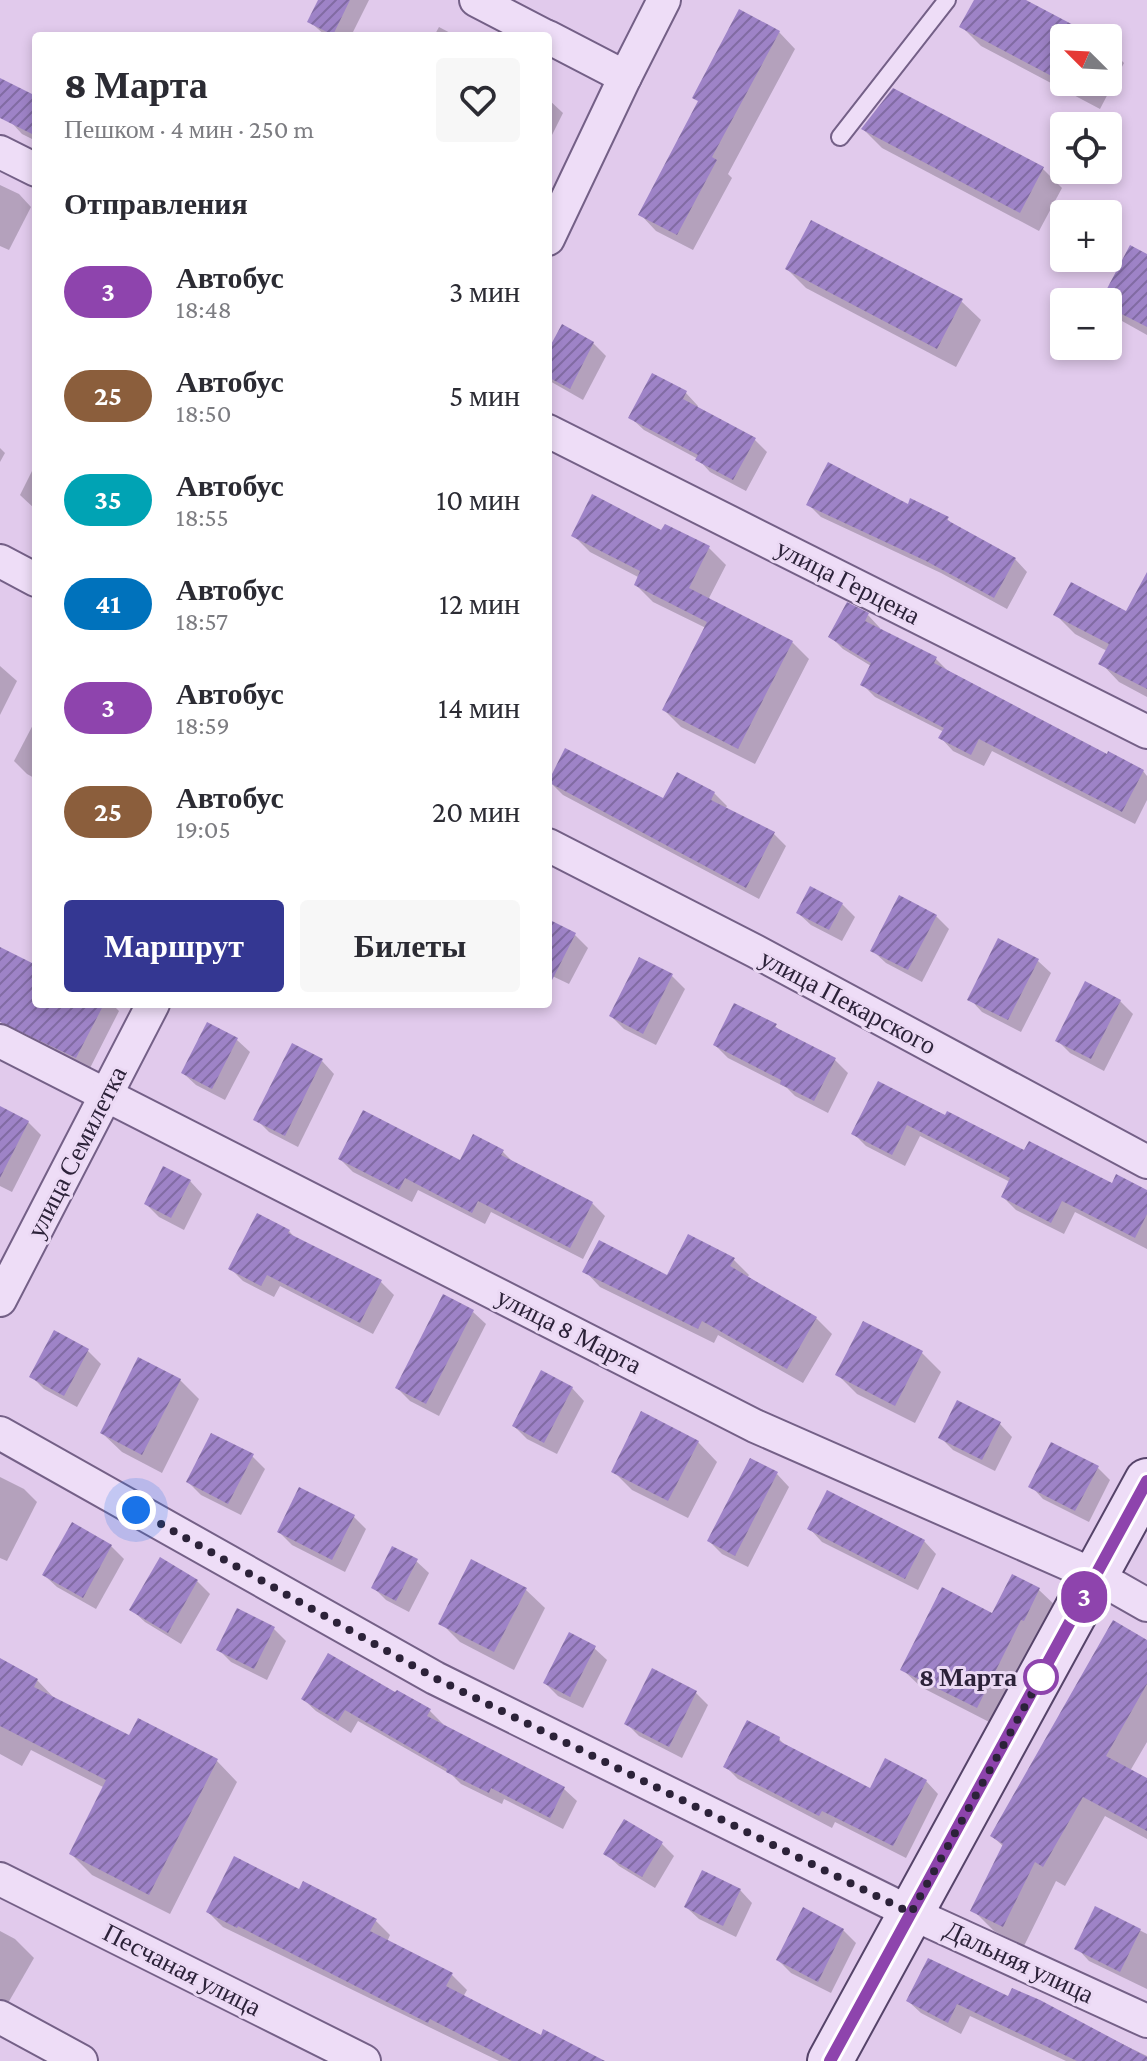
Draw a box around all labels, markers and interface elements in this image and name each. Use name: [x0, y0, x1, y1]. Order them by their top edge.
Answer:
north arrow: [1050, 24, 1122, 96]
map controls: [1050, 24, 1122, 360]
button: heart: [436, 58, 520, 142]
text: 8 Марта: [64, 64, 208, 106]
button: locate: [1050, 112, 1122, 184]
text: Пешком · 4 мин · 250 m: [64, 115, 314, 144]
text: Отправления: [64, 187, 248, 220]
button: +: [1050, 200, 1122, 272]
text: Автобус: [176, 261, 284, 294]
text: 3 мин: [449, 275, 520, 308]
text: 3: [101, 276, 115, 307]
button: −: [1050, 288, 1122, 360]
text: 18:48: [176, 295, 232, 324]
text: Автобус: [176, 365, 284, 398]
text: 5 мин: [449, 379, 520, 412]
text: 25: [94, 380, 122, 411]
text: 18:50: [176, 399, 232, 428]
text: Автобус: [176, 469, 284, 502]
text: 10 мин: [436, 483, 520, 516]
text: 35: [94, 484, 122, 515]
text: 18:55: [176, 503, 229, 532]
street label: улица Герцена: [771, 533, 925, 631]
text: Автобус: [176, 573, 284, 606]
text: 12 мин: [439, 587, 520, 620]
text: 41: [95, 588, 121, 619]
text: 18:57: [176, 607, 228, 636]
text: Автобус: [176, 677, 284, 710]
text: 14 мин: [438, 691, 520, 724]
text: 3: [101, 692, 115, 723]
text: 18:59: [176, 711, 230, 740]
text: Автобус: [176, 781, 284, 814]
text: 20 мин: [432, 795, 520, 828]
text: 25: [94, 796, 122, 827]
text: 19:05: [176, 815, 231, 844]
button: Маршрут: [64, 900, 284, 992]
button: Билеты: [300, 900, 520, 992]
street label: улица Пекарского: [755, 943, 941, 1061]
street label: улица Семилетка: [21, 1061, 133, 1242]
street label: улица 8 Марта: [492, 1282, 647, 1380]
your location: [116, 1490, 156, 1530]
line badge: 3: [1058, 1571, 1110, 1623]
text: 3: [1077, 1581, 1091, 1612]
marker: 8 Марта: [1024, 1660, 1058, 1694]
place label: 8 Марта: [919, 1663, 1017, 1692]
street label: Дальняя улица: [940, 1915, 1099, 2009]
street label: Песчаная улица: [98, 1918, 266, 2022]

